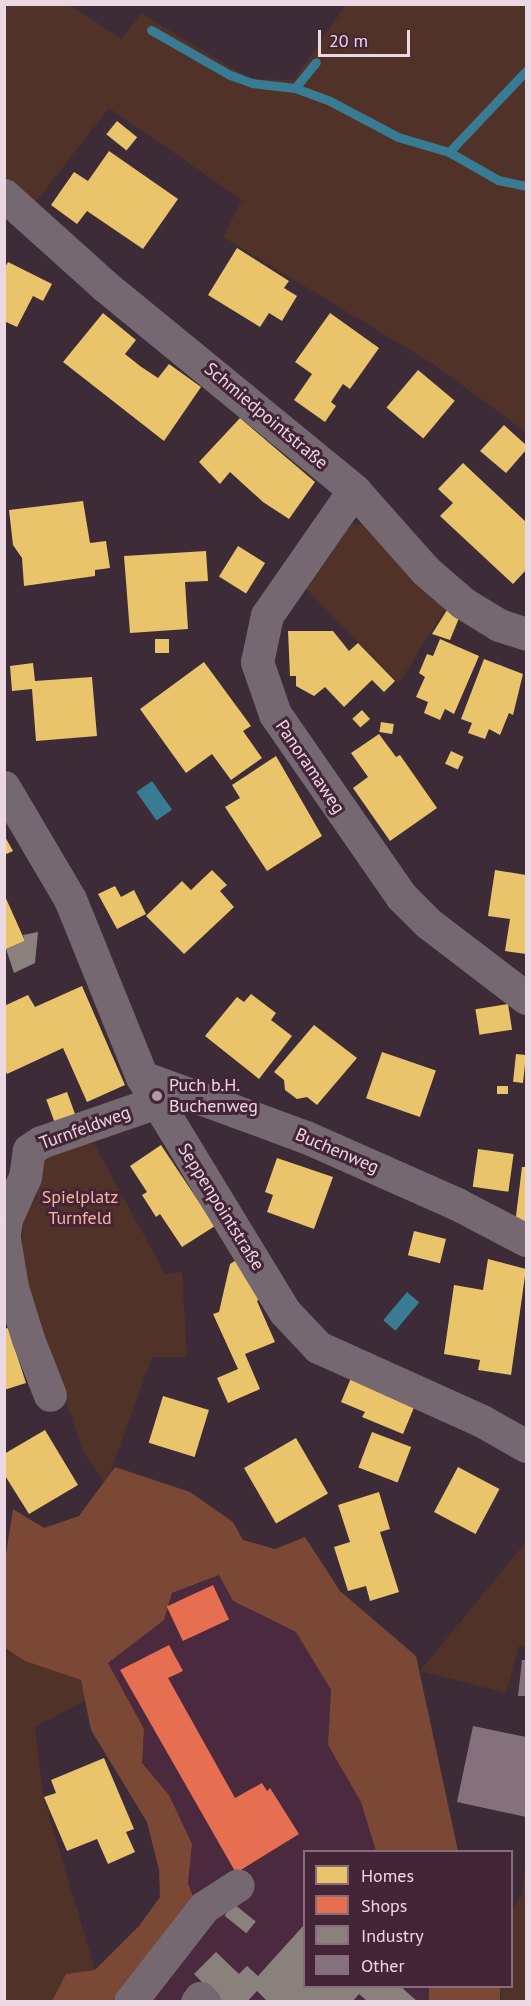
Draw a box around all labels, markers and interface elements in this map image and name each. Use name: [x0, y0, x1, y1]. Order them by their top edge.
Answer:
scale bar: [321, 18, 412, 56]
text: 20 m: [329, 29, 368, 52]
street label: Schmiedpointstraße: [200, 358, 332, 474]
street label: Panoramaweg: [271, 716, 349, 818]
place label: Puch b.H. Buchenweg: [169, 1075, 258, 1118]
marker: Puch b.H. Buchenweg: [150, 1089, 164, 1103]
street label: Turnfeldweg: [37, 1102, 133, 1154]
street label: Buchenweg: [292, 1124, 382, 1178]
street label: Seppenpointstraße: [173, 1139, 269, 1275]
park label: Spielplatz Turnfeld: [42, 1187, 118, 1230]
legend: [303, 1850, 513, 1988]
text: Homes: [361, 1864, 414, 1887]
text: Shops: [361, 1894, 407, 1917]
text: Industry: [361, 1924, 424, 1947]
text: Other: [361, 1954, 405, 1977]

